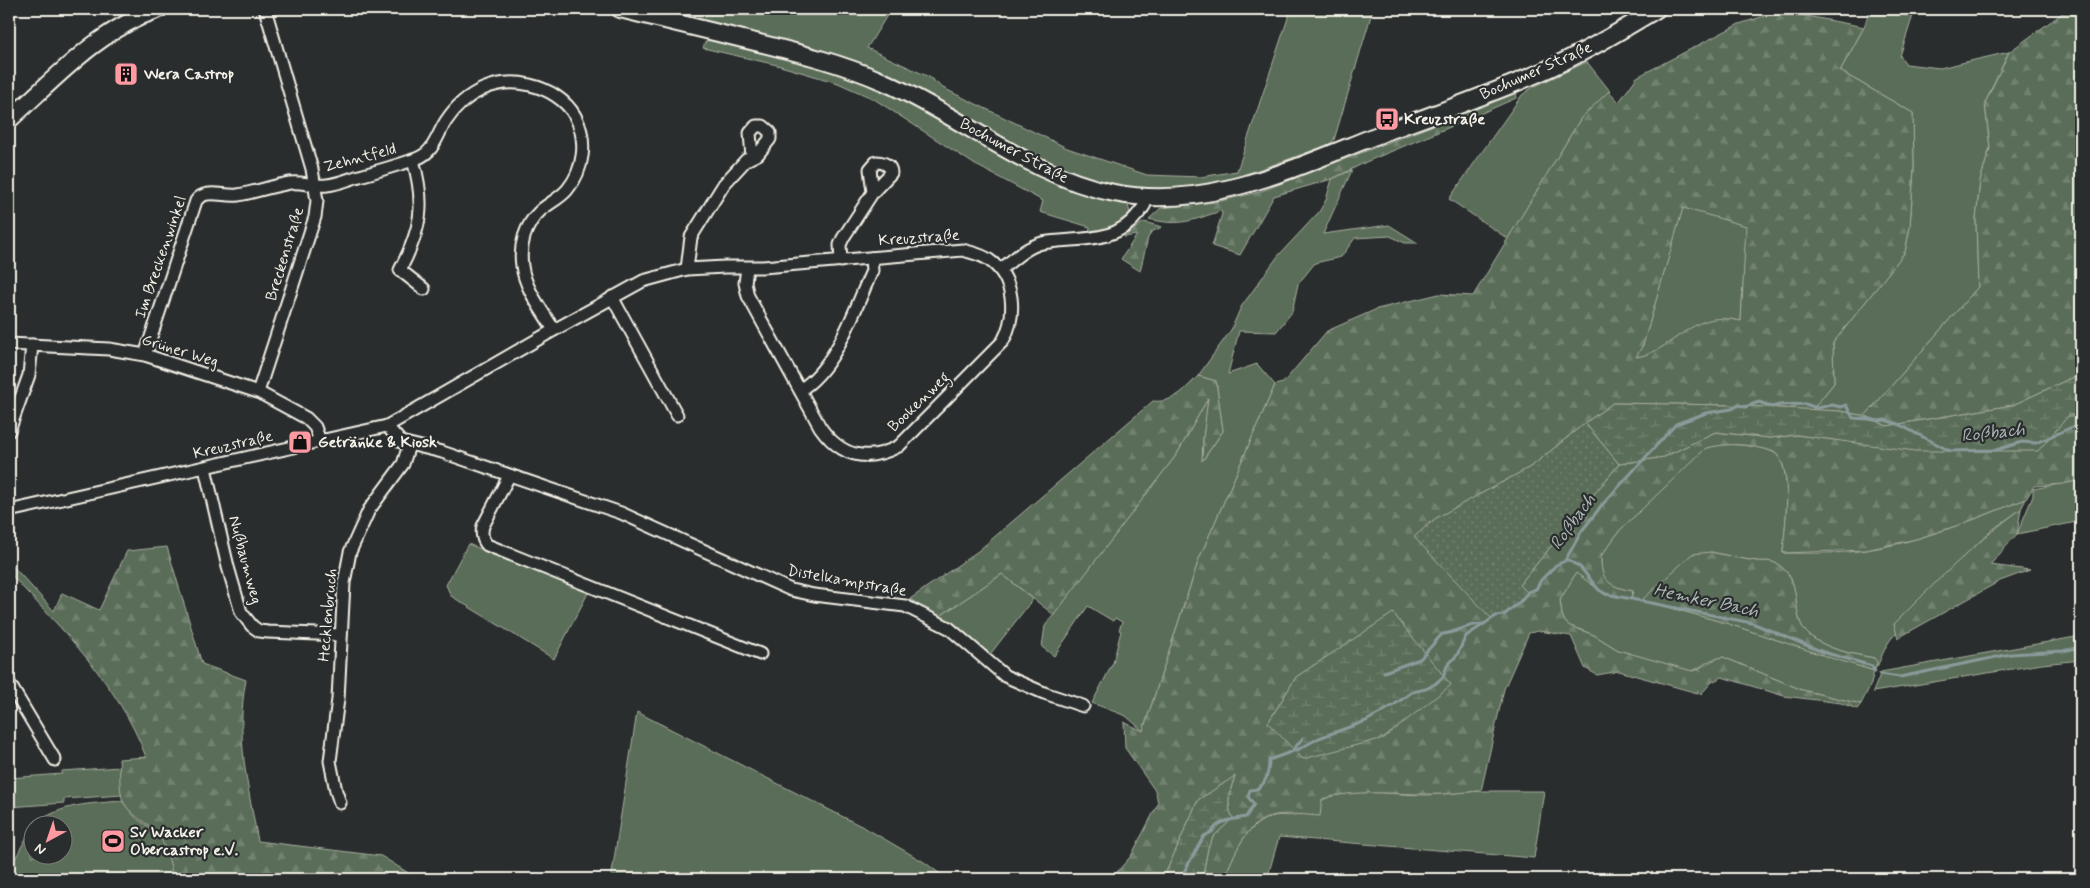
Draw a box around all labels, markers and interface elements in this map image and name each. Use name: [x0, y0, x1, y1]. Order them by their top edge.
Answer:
street label: Bochumer Straße: [1477, 37, 1595, 105]
building icon: Wera Castrop: [113, 61, 139, 87]
place label: Wera Castrop: [143, 64, 234, 85]
bus stop icon: Kreuzstraße: [1374, 106, 1400, 132]
place label: Kreuzstraße: [1404, 109, 1485, 130]
street label: Bochumer Straße: [956, 113, 1072, 189]
street label: Zehntfeld: [321, 138, 399, 178]
street label: Im Breckenwinkel: [130, 193, 192, 321]
street label: Breckenstraße: [261, 204, 309, 303]
street label: Kreuzstraße: [878, 225, 960, 251]
street label: Grüner Weg: [139, 329, 221, 373]
street label: Bookenweg: [883, 367, 955, 438]
water label: Roßbach: [1960, 418, 2026, 448]
street label: Kreuzstraße: [191, 426, 275, 464]
shop icon: Getränke & Kiosk: [287, 429, 313, 455]
place label: Getränke & Kiosk: [318, 432, 437, 453]
water label: Roßbach: [1545, 489, 1602, 555]
street label: Nußbaumweg: [223, 513, 267, 607]
street label: Distelkampstraße: [786, 560, 908, 602]
street label: Hecklenbruch: [313, 568, 343, 662]
water label: Hemker Bach: [1651, 578, 1761, 624]
north arrow: [22, 816, 72, 866]
place label: Sv Wacker Obercastrop e.V.: [130, 822, 238, 861]
sports icon: Sv Wacker Obercastrop e.V.: [100, 828, 126, 854]
text: N: [31, 839, 50, 859]

